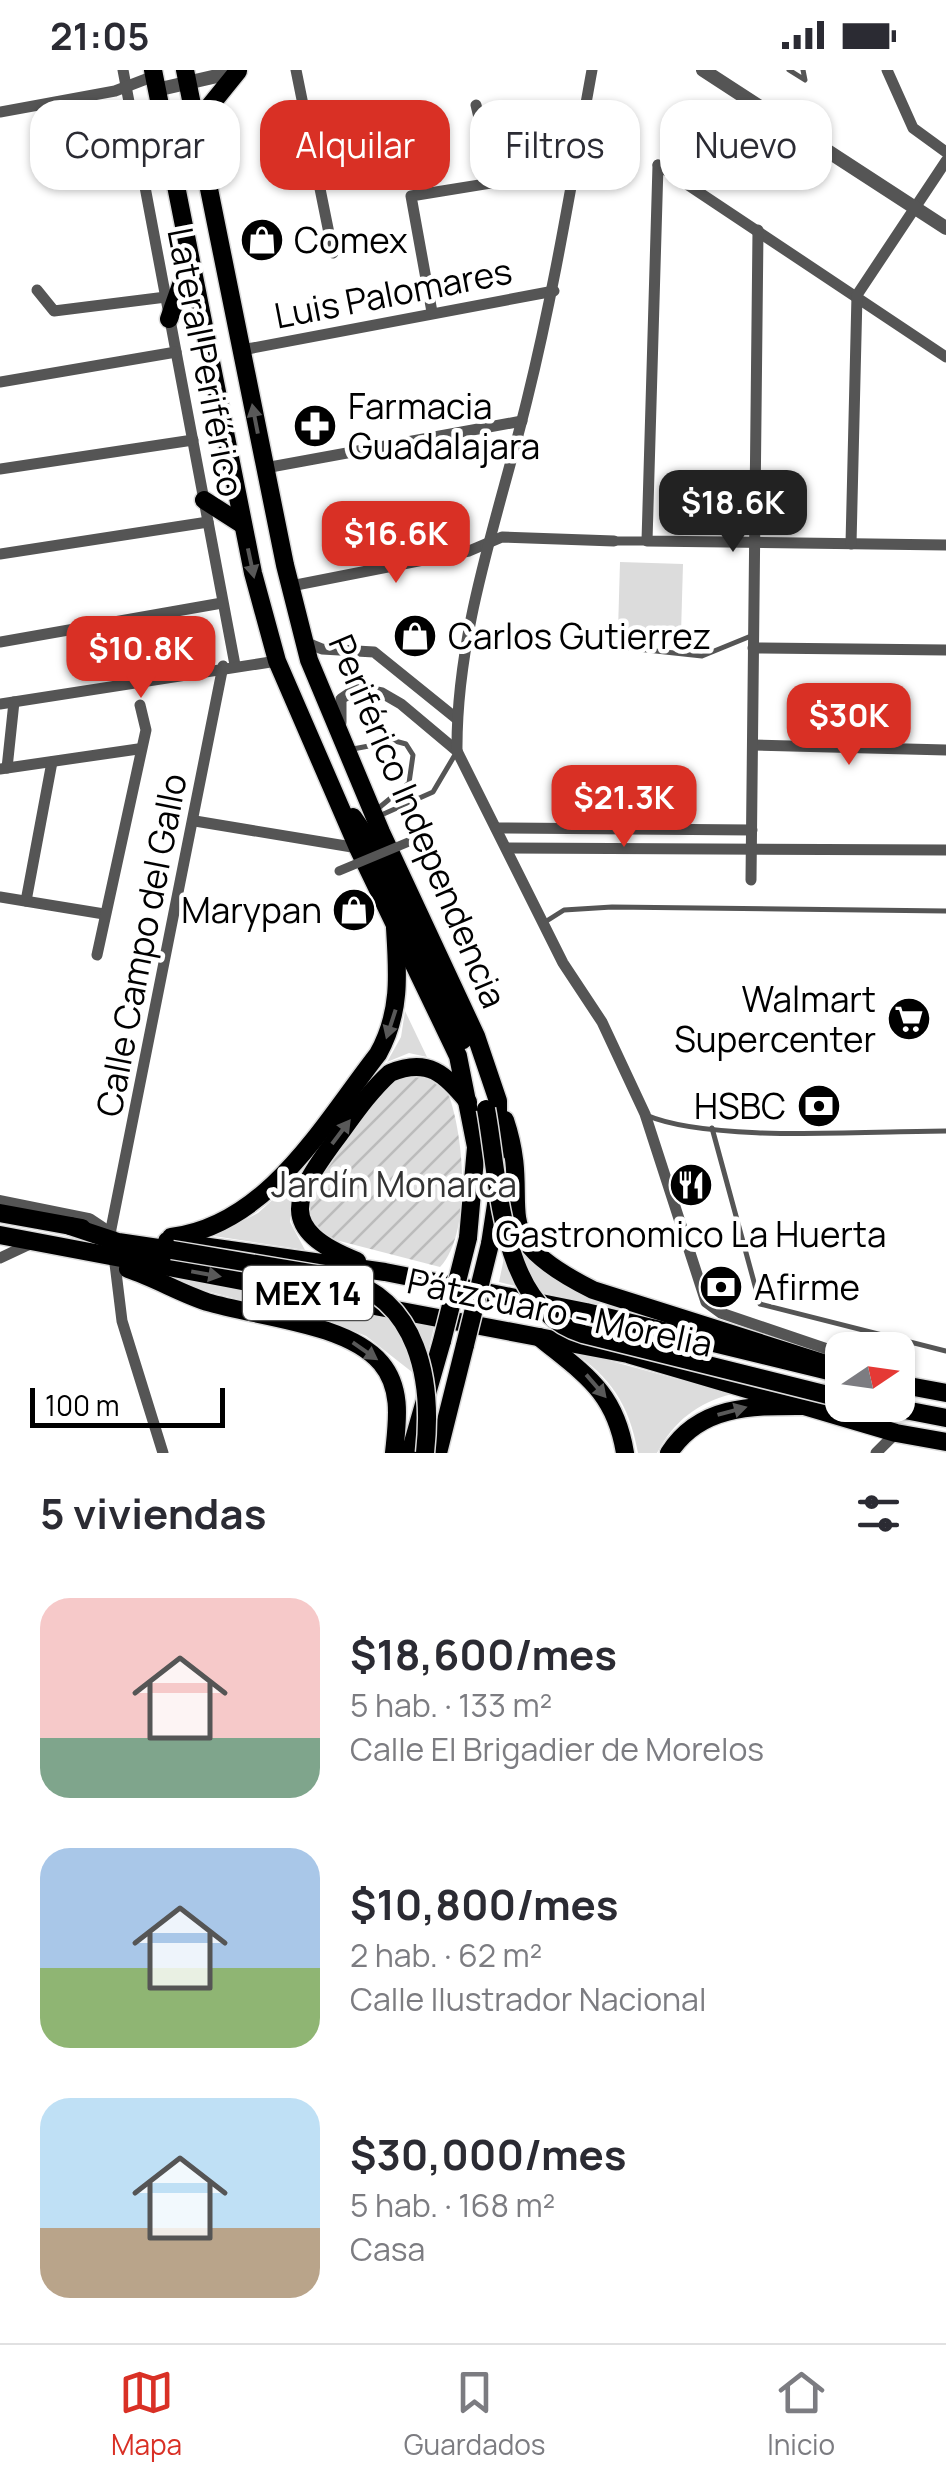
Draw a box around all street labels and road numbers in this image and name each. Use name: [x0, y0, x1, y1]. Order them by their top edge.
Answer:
street label: Lateral Periférico: [156, 223, 256, 501]
street label: Luis Palomares: [270, 246, 516, 340]
street label: Periférico Independencia: [318, 627, 518, 1015]
street label: Calle Campo del Gallo: [84, 769, 198, 1121]
street label: Pátzcuaro - Morelia: [403, 1256, 717, 1368]
road number: MEX 14: [243, 1266, 373, 1320]

